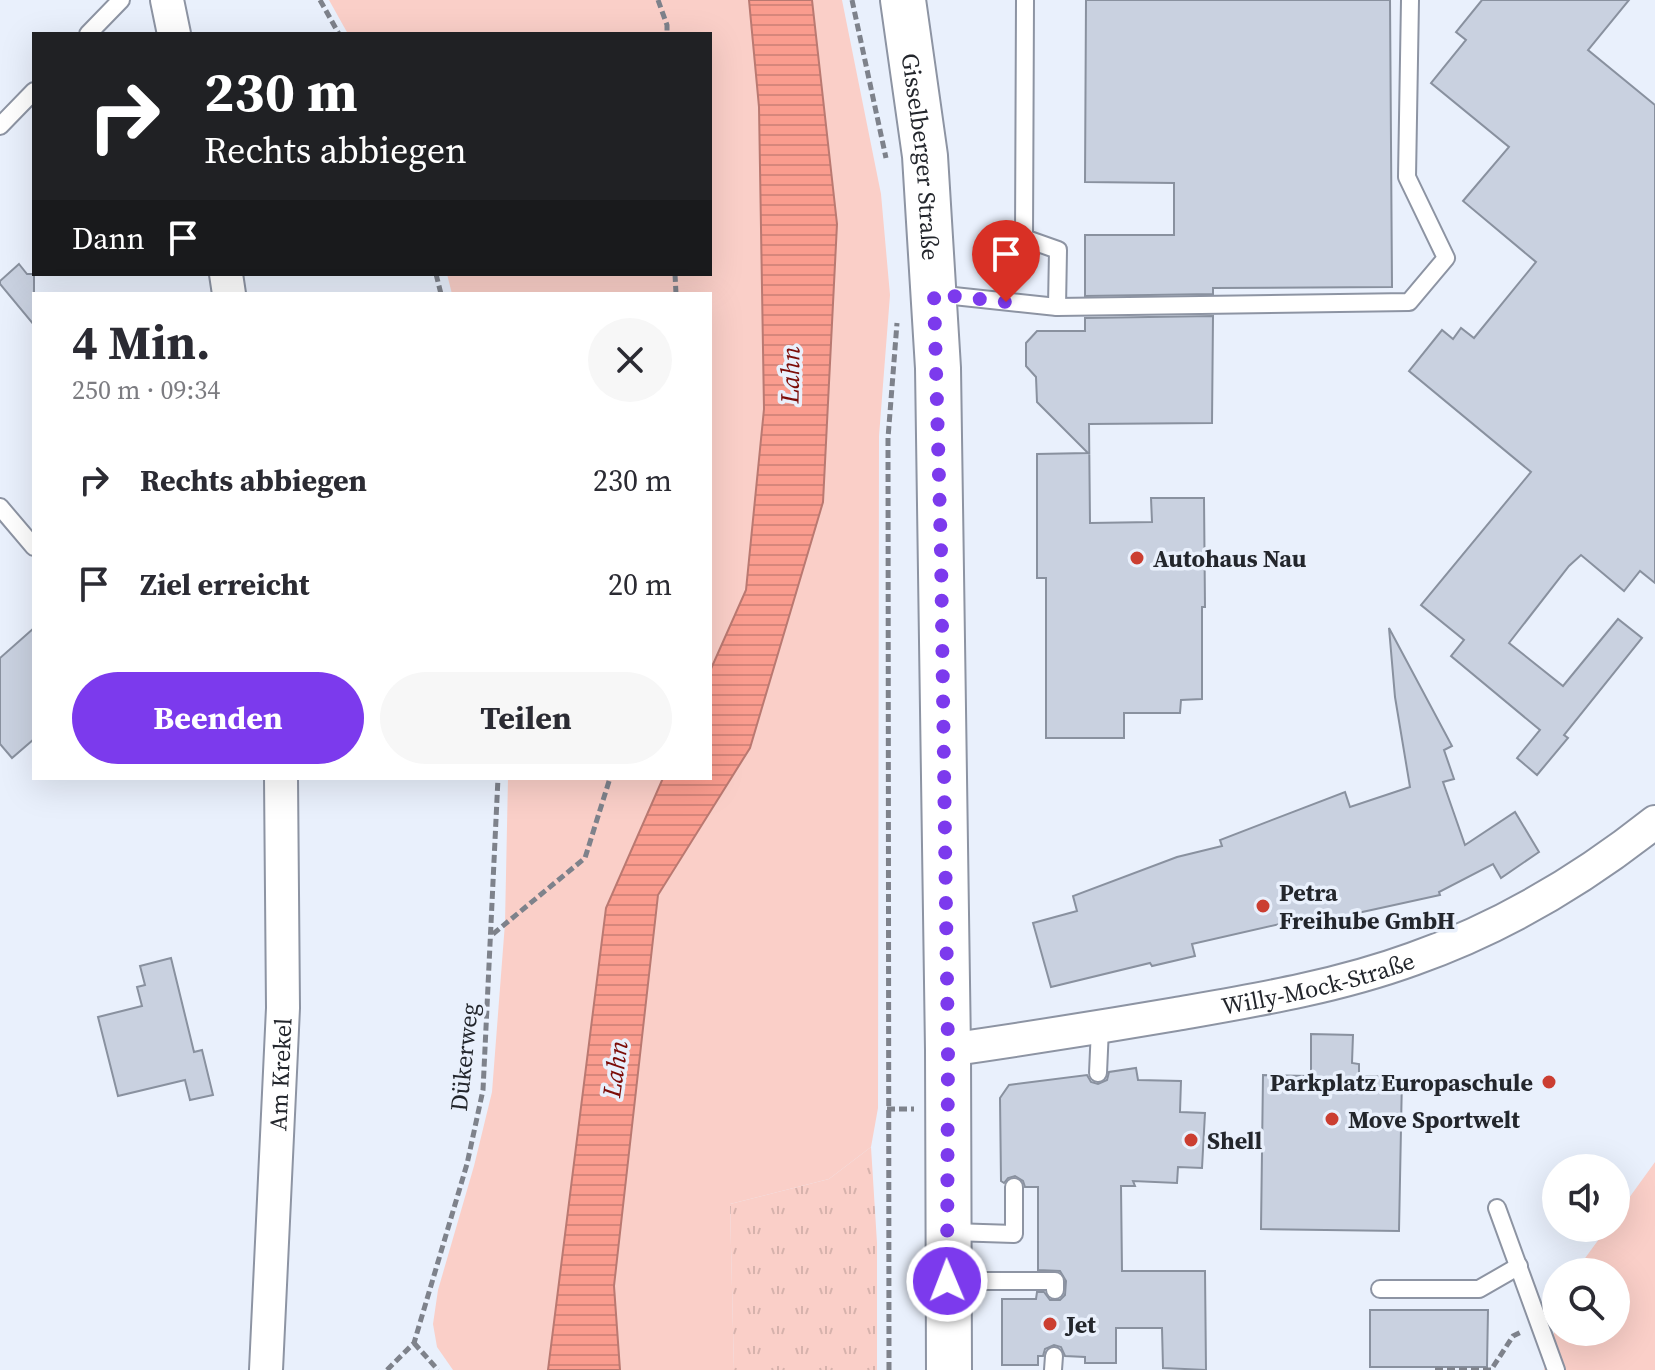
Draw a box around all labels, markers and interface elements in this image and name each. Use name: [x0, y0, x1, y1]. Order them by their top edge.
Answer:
street label: Gisselberger Straße: [894, 51, 948, 261]
text: 230 m: [204, 53, 358, 130]
icon: right: [72, 64, 176, 168]
text: Rechts abbiegen: [204, 126, 467, 175]
icon: arrive: [161, 216, 205, 260]
text: Dann: [72, 218, 145, 259]
pin: [972, 220, 1040, 302]
icon: arrive: [984, 232, 1028, 276]
text: 4 Min.: [72, 309, 210, 375]
button: close: [588, 318, 672, 402]
water label: Lahn: [771, 346, 809, 405]
text: 250 m · 09:34: [72, 372, 220, 408]
icon: right: [72, 458, 116, 502]
text: Rechts abbiegen: [140, 460, 367, 501]
text: 230 m: [593, 460, 672, 501]
place label: Autohaus Nau: [1153, 542, 1307, 575]
marker: Autohaus Nau: [1128, 549, 1146, 567]
icon: arrive: [72, 562, 116, 606]
text: Ziel erreicht: [140, 564, 309, 605]
text: 20 m: [608, 564, 672, 605]
button: Beenden: [72, 672, 364, 764]
button: Teilen: [380, 672, 672, 764]
place label: Petra Freihube GmbH: [1279, 876, 1455, 937]
marker: Petra Freihube GmbH: [1254, 897, 1272, 915]
street label: Willy-Mock-Straße: [1219, 943, 1419, 1022]
street label: Dükerweg: [442, 1001, 486, 1113]
street label: Am Krekel: [261, 1017, 299, 1131]
water label: Lahn: [593, 1038, 637, 1101]
place label: Parkplatz Europaschule: [1270, 1066, 1533, 1099]
marker: Parkplatz Europaschule: [1540, 1073, 1558, 1091]
place label: Move Sportwelt: [1348, 1103, 1520, 1136]
marker: Move Sportwelt: [1323, 1110, 1341, 1128]
place label: Shell: [1207, 1124, 1263, 1157]
marker: Shell: [1182, 1131, 1200, 1149]
map controls: [1542, 1154, 1630, 1346]
button: sound: [1542, 1154, 1630, 1242]
position arrow: [905, 1239, 989, 1323]
button: search: [1542, 1258, 1630, 1346]
place label: Jet: [1064, 1308, 1096, 1341]
marker: Jet: [1041, 1315, 1059, 1333]

